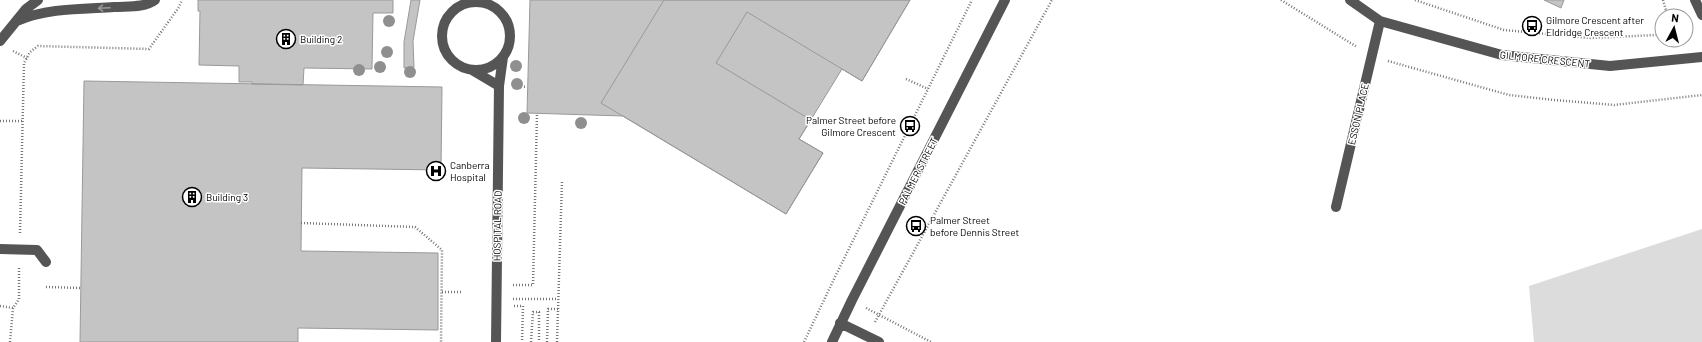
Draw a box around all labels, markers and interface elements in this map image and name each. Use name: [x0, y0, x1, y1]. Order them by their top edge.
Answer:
one-way arrow: [98, 4, 111, 11]
north arrow: [1654, 8, 1694, 48]
text: N: [1671, 11, 1680, 24]
place label: Gilmore Crescent after Eldridge Crescent: [1546, 14, 1644, 38]
bus stop icon: Gilmore Crescent after Eldridge Crescent: [1521, 15, 1543, 37]
building icon: Building 2: [275, 28, 297, 50]
place label: Building 2: [300, 33, 342, 45]
street label: GILMORE CRESCENT: [1499, 48, 1591, 70]
street label: ESSON PLACE: [1345, 82, 1371, 146]
place label: Palmer Street before Gilmore Crescent: [806, 114, 896, 138]
bus stop icon: Palmer Street before Gilmore Crescent: [899, 115, 921, 137]
street label: PALMER STREET: [896, 135, 940, 207]
place label: Canberra Hospital: [450, 159, 490, 183]
hospital icon: Canberra Hospital: [425, 160, 447, 182]
building icon: Building 3: [181, 186, 203, 208]
place label: Building 3: [206, 191, 248, 203]
street label: HOSPITAL ROAD: [490, 191, 504, 261]
place label: Palmer Street before Dennis Street: [930, 214, 1019, 238]
bus stop icon: Palmer Street before Dennis Street: [905, 215, 927, 237]

